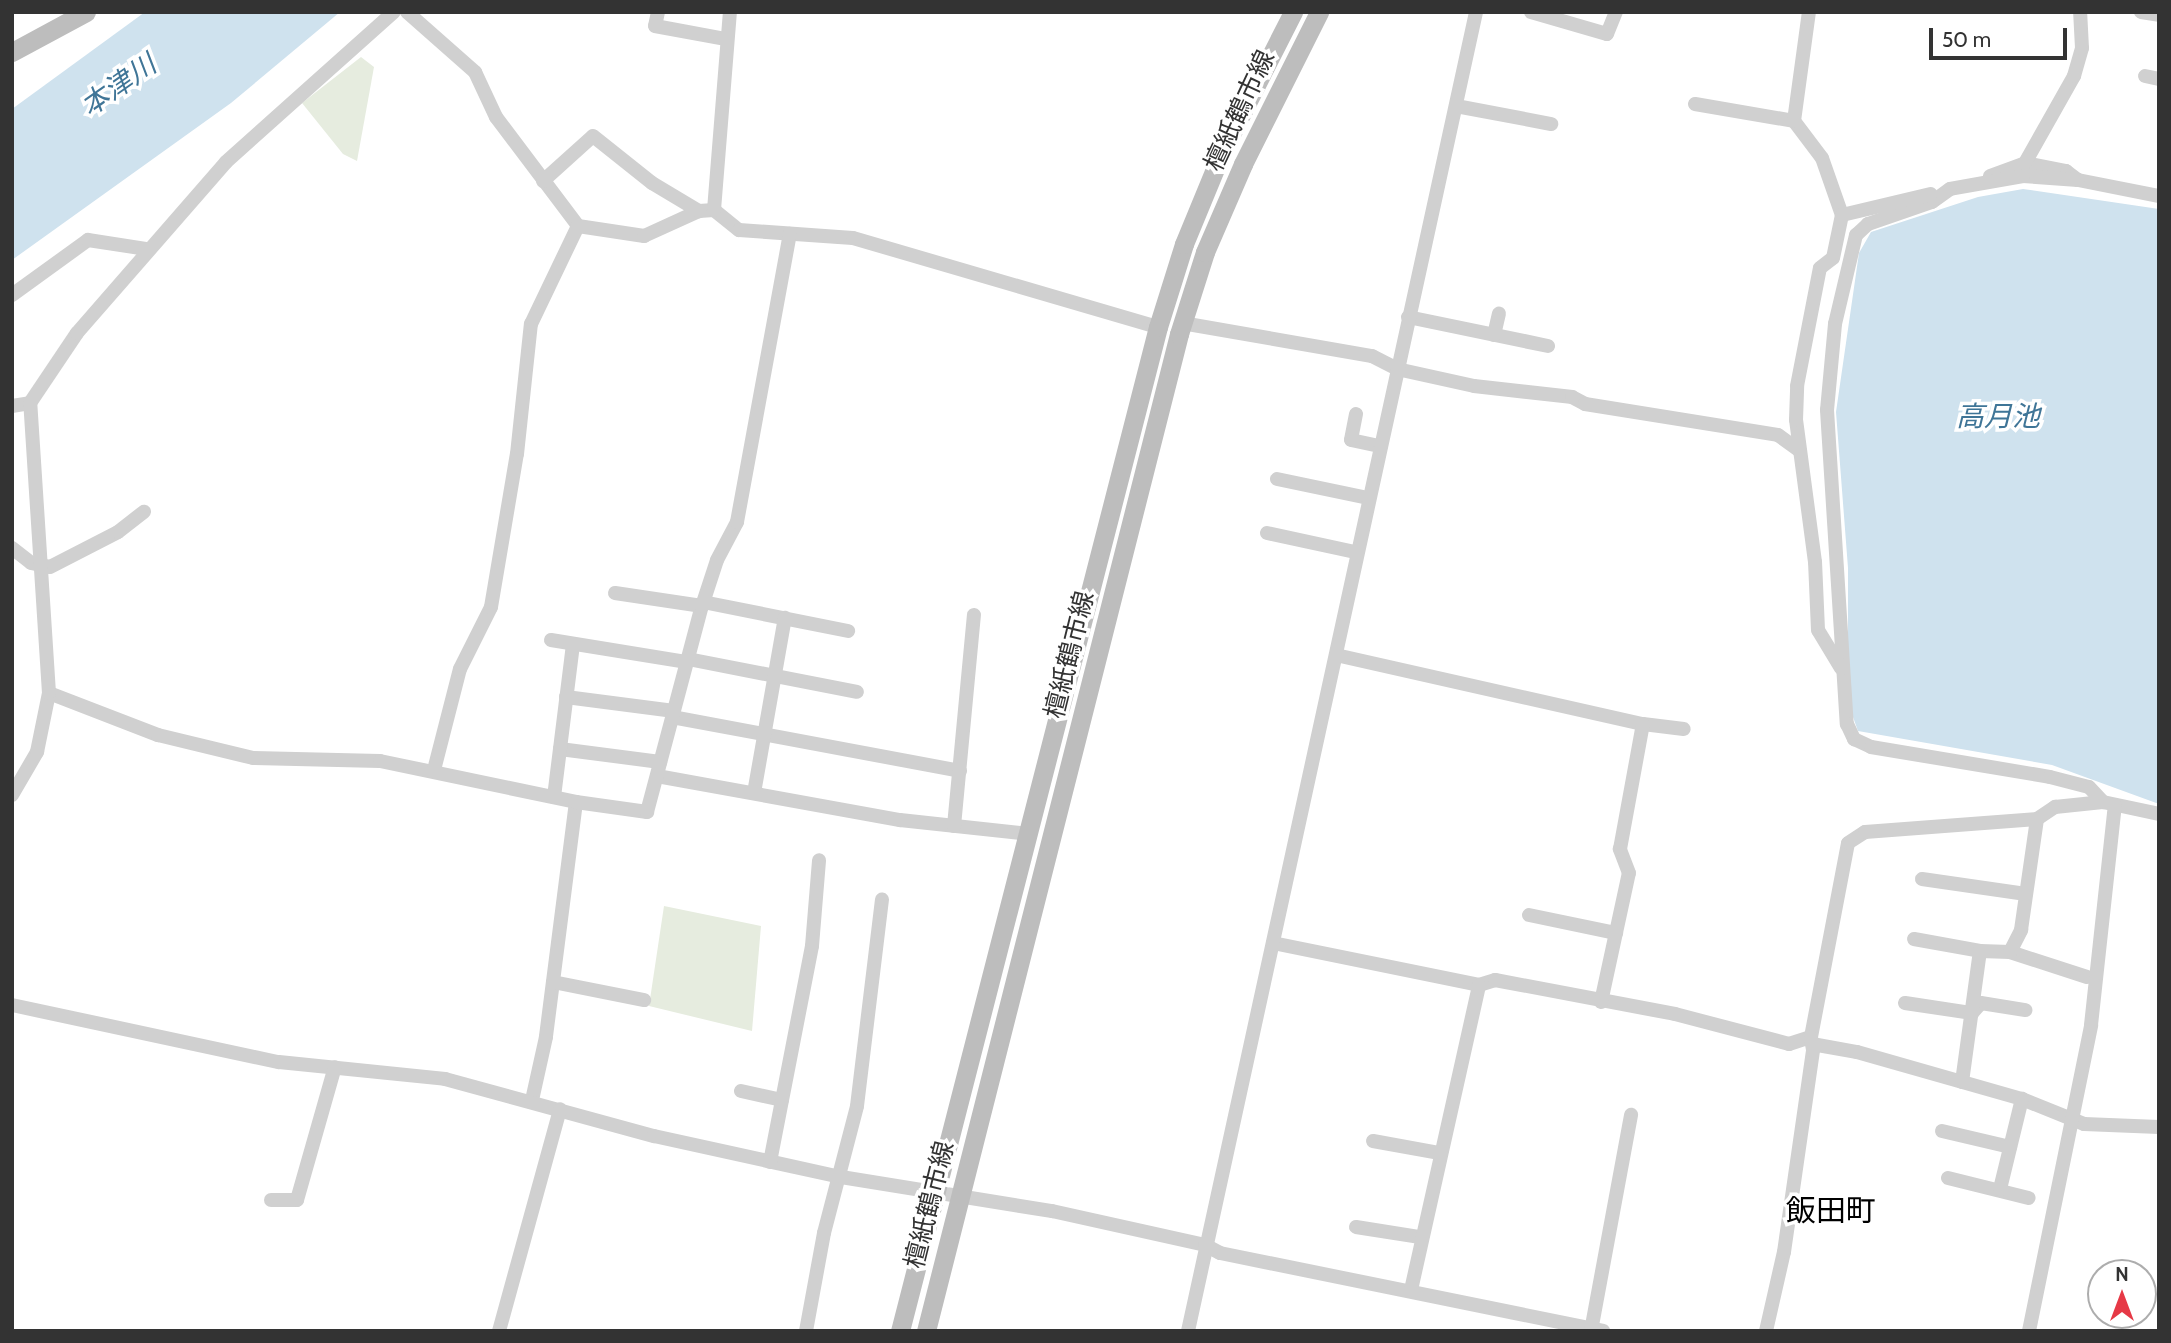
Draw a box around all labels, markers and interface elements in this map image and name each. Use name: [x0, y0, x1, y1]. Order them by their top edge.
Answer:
scale bar: [1933, 14, 2071, 58]
text: 50 m: [1942, 27, 1991, 52]
street label: 檀紙鶴市線: [1198, 45, 1282, 177]
water label: 本津川: [74, 47, 162, 123]
water label: 高月池: [1956, 399, 2040, 433]
street label: 檀紙鶴市線: [1039, 588, 1101, 722]
street label: 檀紙鶴市線: [899, 1138, 961, 1272]
district label: 飯田町: [1786, 1193, 1876, 1229]
north arrow: [2087, 1259, 2157, 1329]
text: N: [2115, 1263, 2129, 1286]

